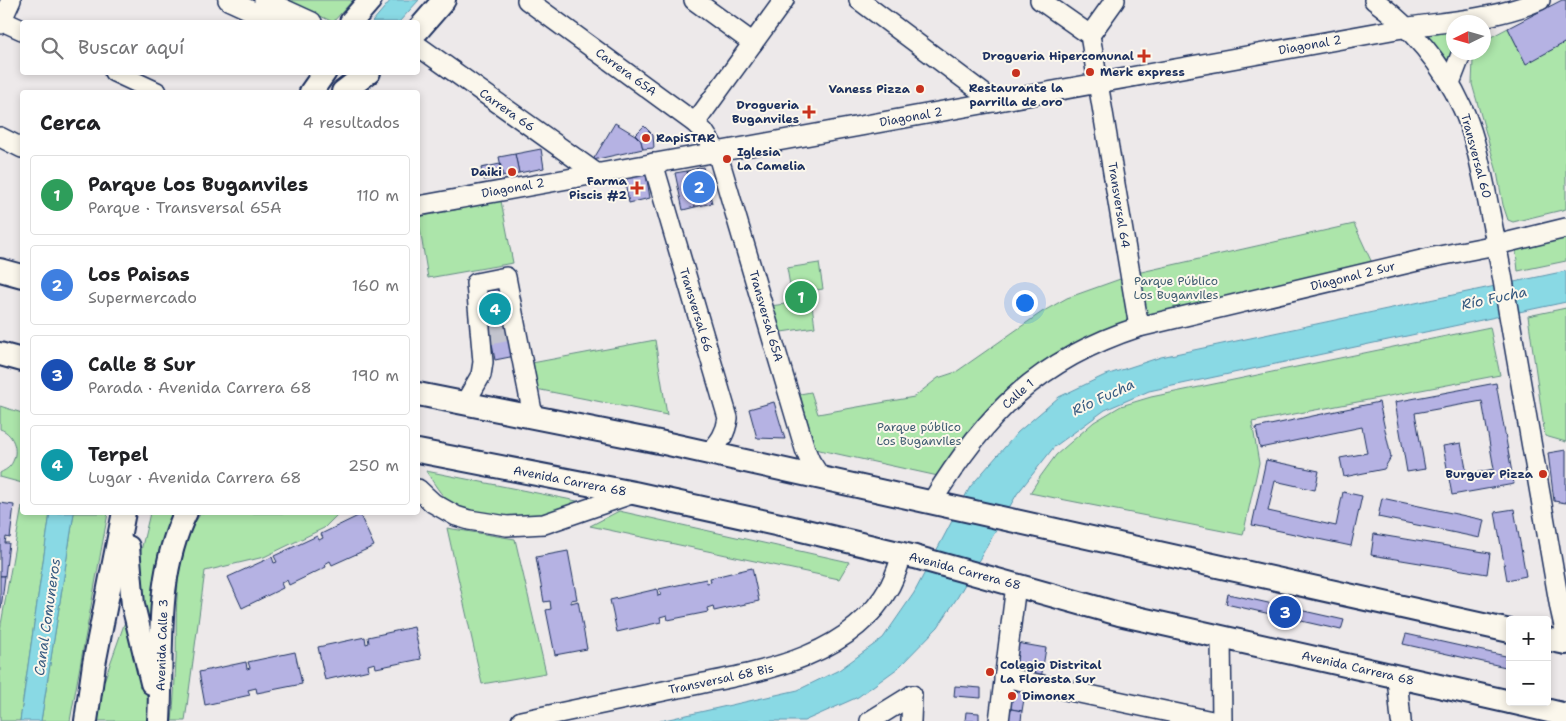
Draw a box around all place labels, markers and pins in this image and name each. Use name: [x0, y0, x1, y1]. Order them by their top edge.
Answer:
place label: Drogueria Hipercomunal: [982, 48, 1134, 64]
marker: Drogueria Hipercomunal: [1138, 50, 1150, 62]
place label: Merk express: [1100, 64, 1185, 80]
marker: Merk express: [1084, 66, 1096, 78]
marker: Restaurante la parrilla de oro: [1010, 67, 1022, 79]
place label: Restaurante la parrilla de oro: [969, 80, 1064, 110]
place label: Vaness Pizza: [828, 81, 911, 97]
marker: Vaness Pizza: [914, 83, 926, 95]
place label: Drogueria Buganviles: [732, 97, 800, 127]
marker: Drogueria Buganviles: [803, 106, 815, 118]
place label: RapiSTAR: [656, 130, 715, 146]
marker: RapiSTAR: [640, 132, 652, 144]
place label: Iglesia La Camelia: [737, 144, 806, 174]
marker: Iglesia La Camelia: [721, 153, 733, 165]
place label: Daiki: [471, 164, 502, 180]
marker: Daiki: [506, 166, 518, 178]
pin: 2: [683, 168, 715, 206]
place label: Farma Piscis #2: [569, 173, 628, 203]
marker: Farma Piscis #2: [631, 182, 643, 194]
pin: 1: [785, 278, 817, 316]
pin: 4: [479, 290, 511, 328]
place label: Burguer Pizza: [1445, 466, 1534, 482]
marker: Burguer Pizza: [1537, 468, 1549, 480]
pin: 3: [1269, 593, 1301, 631]
place label: Colegio Distrital La Floresta Sur: [1000, 657, 1102, 687]
marker: Colegio Distrital La Floresta Sur: [984, 666, 996, 678]
place label: Dimonex: [1022, 688, 1075, 704]
marker: Dimonex: [1006, 690, 1018, 702]

